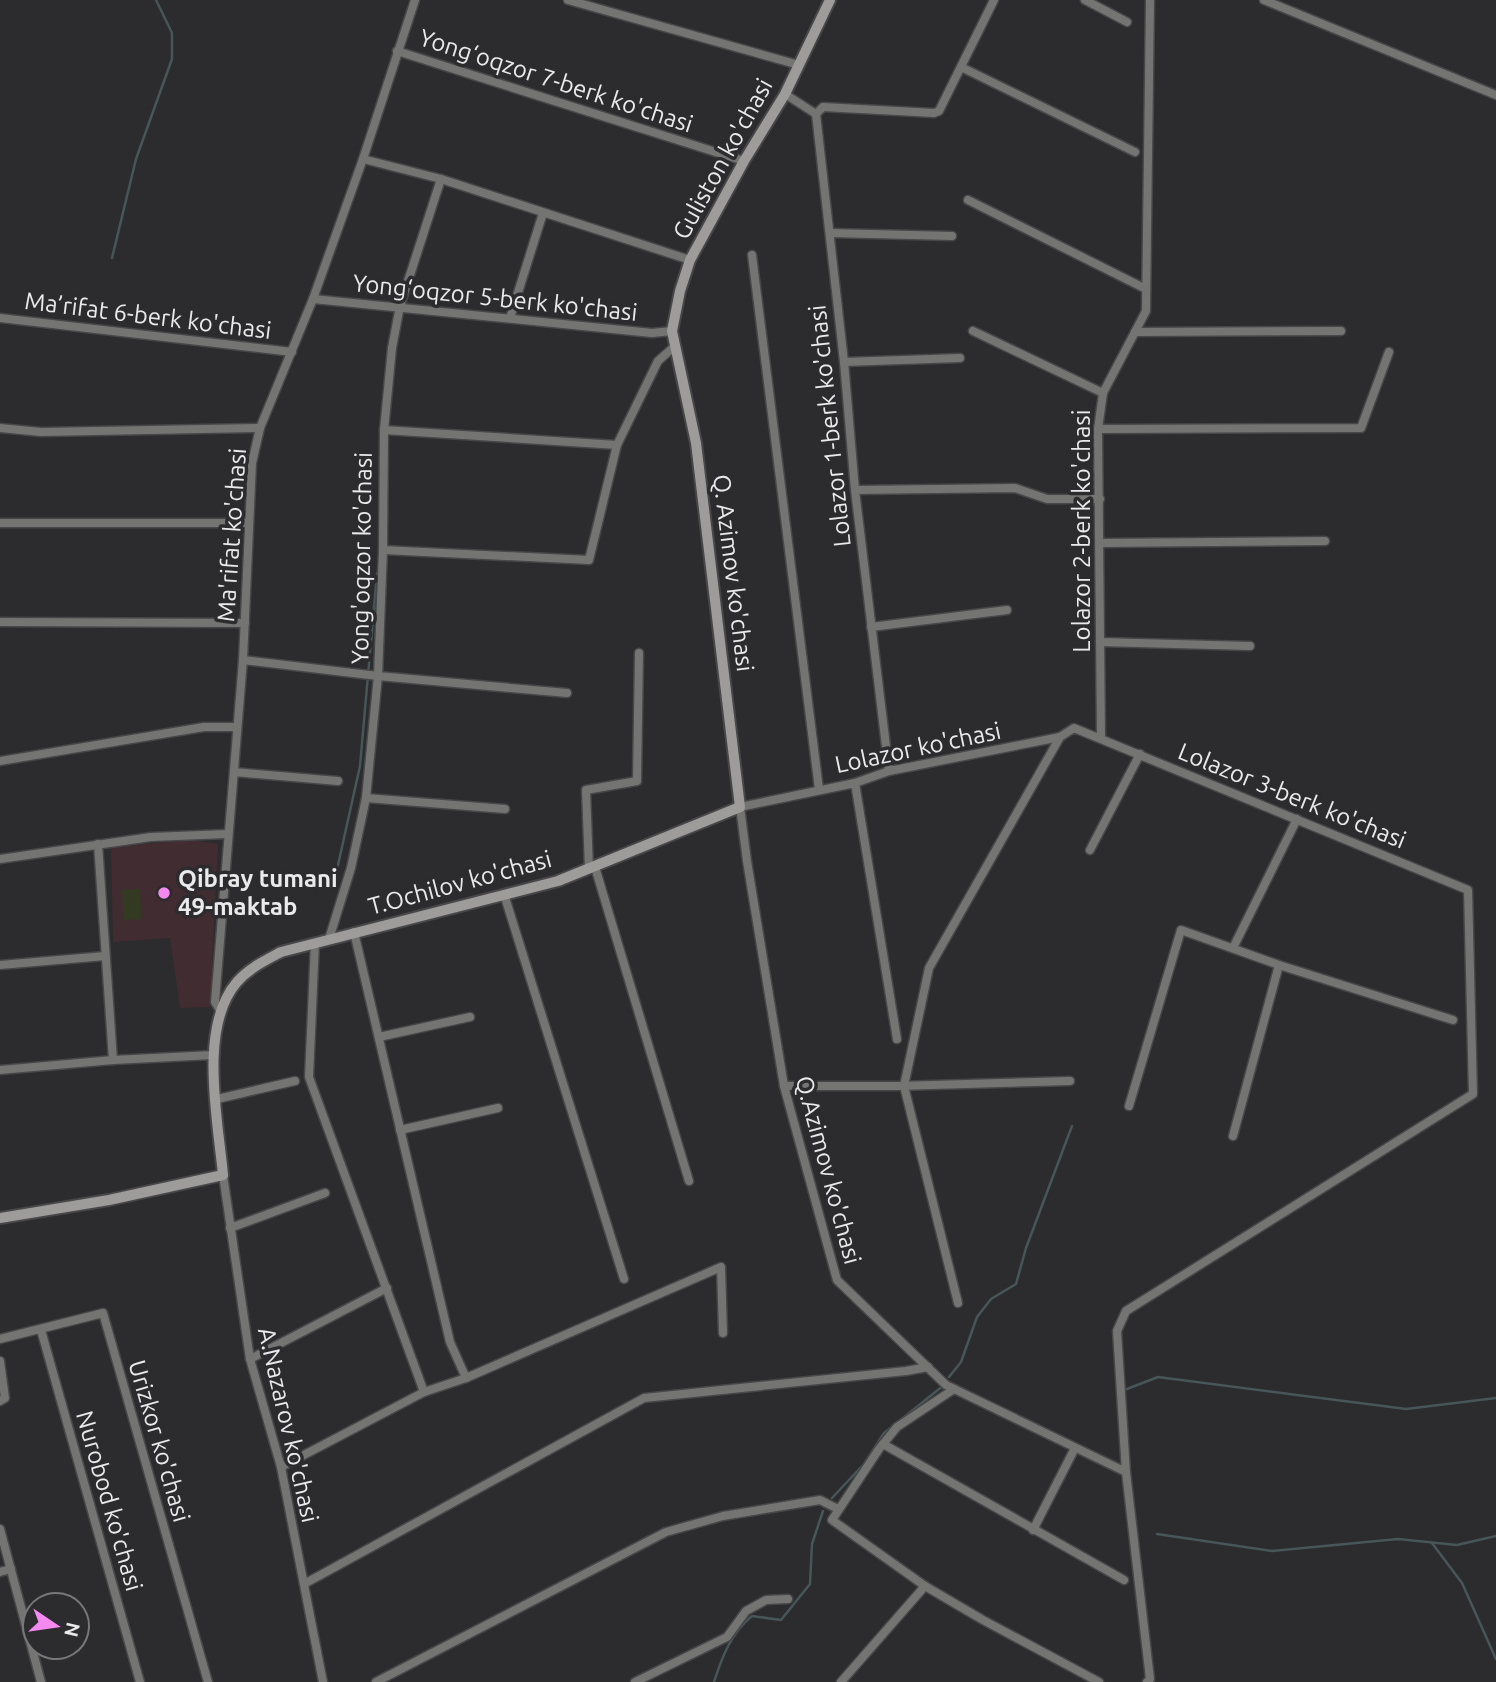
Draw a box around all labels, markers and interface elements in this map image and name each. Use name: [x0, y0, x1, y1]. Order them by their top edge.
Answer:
street label: Yong‘oqzor 7-berk ko'chasi: [416, 23, 696, 138]
street label: Guliston ko'chasi: [667, 74, 778, 244]
street label: Yong‘oqzor 5-berk ko'chasi: [351, 269, 639, 326]
street label: Ma’rifat 6-berk ko'chasi: [23, 287, 273, 344]
street label: Lolazor 1-berk ko'chasi: [803, 304, 856, 548]
street label: Lolazor 2-berk ko'chasi: [1068, 409, 1095, 653]
street label: Ma'rifat ko'chasi: [212, 447, 251, 623]
street label: Yong'oqzor ko'chasi: [346, 452, 377, 664]
street label: Q. Azimov ko'chasi: [708, 473, 759, 673]
street label: Lolazor ko'chasi: [833, 717, 1003, 778]
street label: Lolazor 3-berk ko'chasi: [1174, 737, 1410, 854]
street label: T.Ochilov ko'chasi: [365, 845, 554, 920]
place label: Qibray tumani 49-maktab: [178, 865, 338, 920]
marker: Qibray tumani 49-maktab: [156, 885, 172, 901]
street label: Q.Azimov ko'chasi: [790, 1073, 867, 1267]
street label: A.Nazarov ko'chasi: [253, 1325, 324, 1525]
street label: Urizkor ko'chasi: [123, 1357, 195, 1525]
street label: Nurobod ko'chasi: [71, 1408, 148, 1594]
north arrow: [21, 1591, 91, 1661]
text: N: [60, 1620, 85, 1639]

